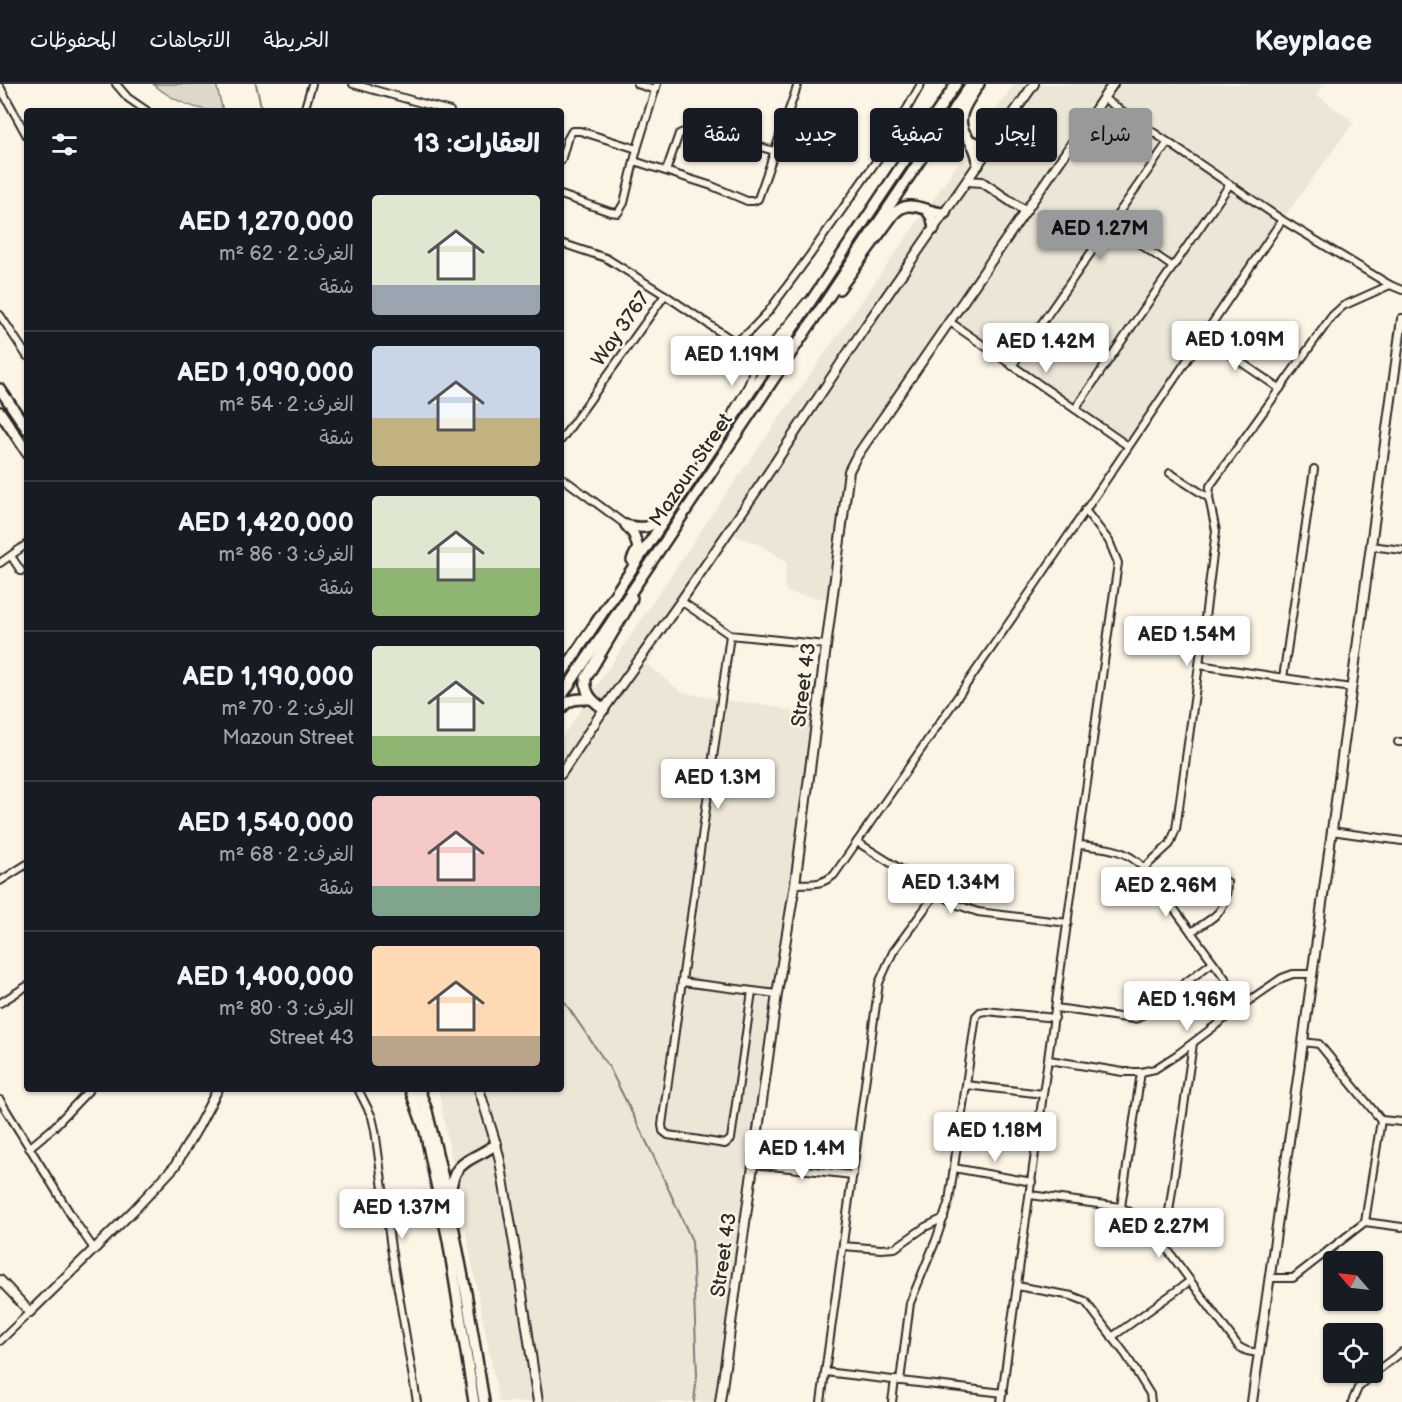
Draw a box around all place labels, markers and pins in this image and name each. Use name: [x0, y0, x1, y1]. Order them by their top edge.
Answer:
pin: AED 1.27M: [1031, 210, 1169, 261]
pin: AED 1.09M: [1166, 321, 1304, 372]
pin: AED 1.42M: [977, 323, 1115, 374]
pin: AED 1.19M: [663, 336, 801, 387]
pin: AED 1.54M: [1118, 616, 1256, 667]
pin: AED 1.3M: [656, 759, 780, 810]
pin: AED 1.34M: [882, 864, 1020, 915]
pin: AED 2.96M: [1097, 867, 1235, 918]
pin: AED 1.96M: [1118, 981, 1256, 1032]
pin: AED 1.18M: [926, 1112, 1064, 1163]
pin: AED 1.4M: [740, 1130, 864, 1181]
pin: AED 1.37M: [333, 1189, 471, 1240]
pin: AED 2.27M: [1090, 1208, 1228, 1259]

